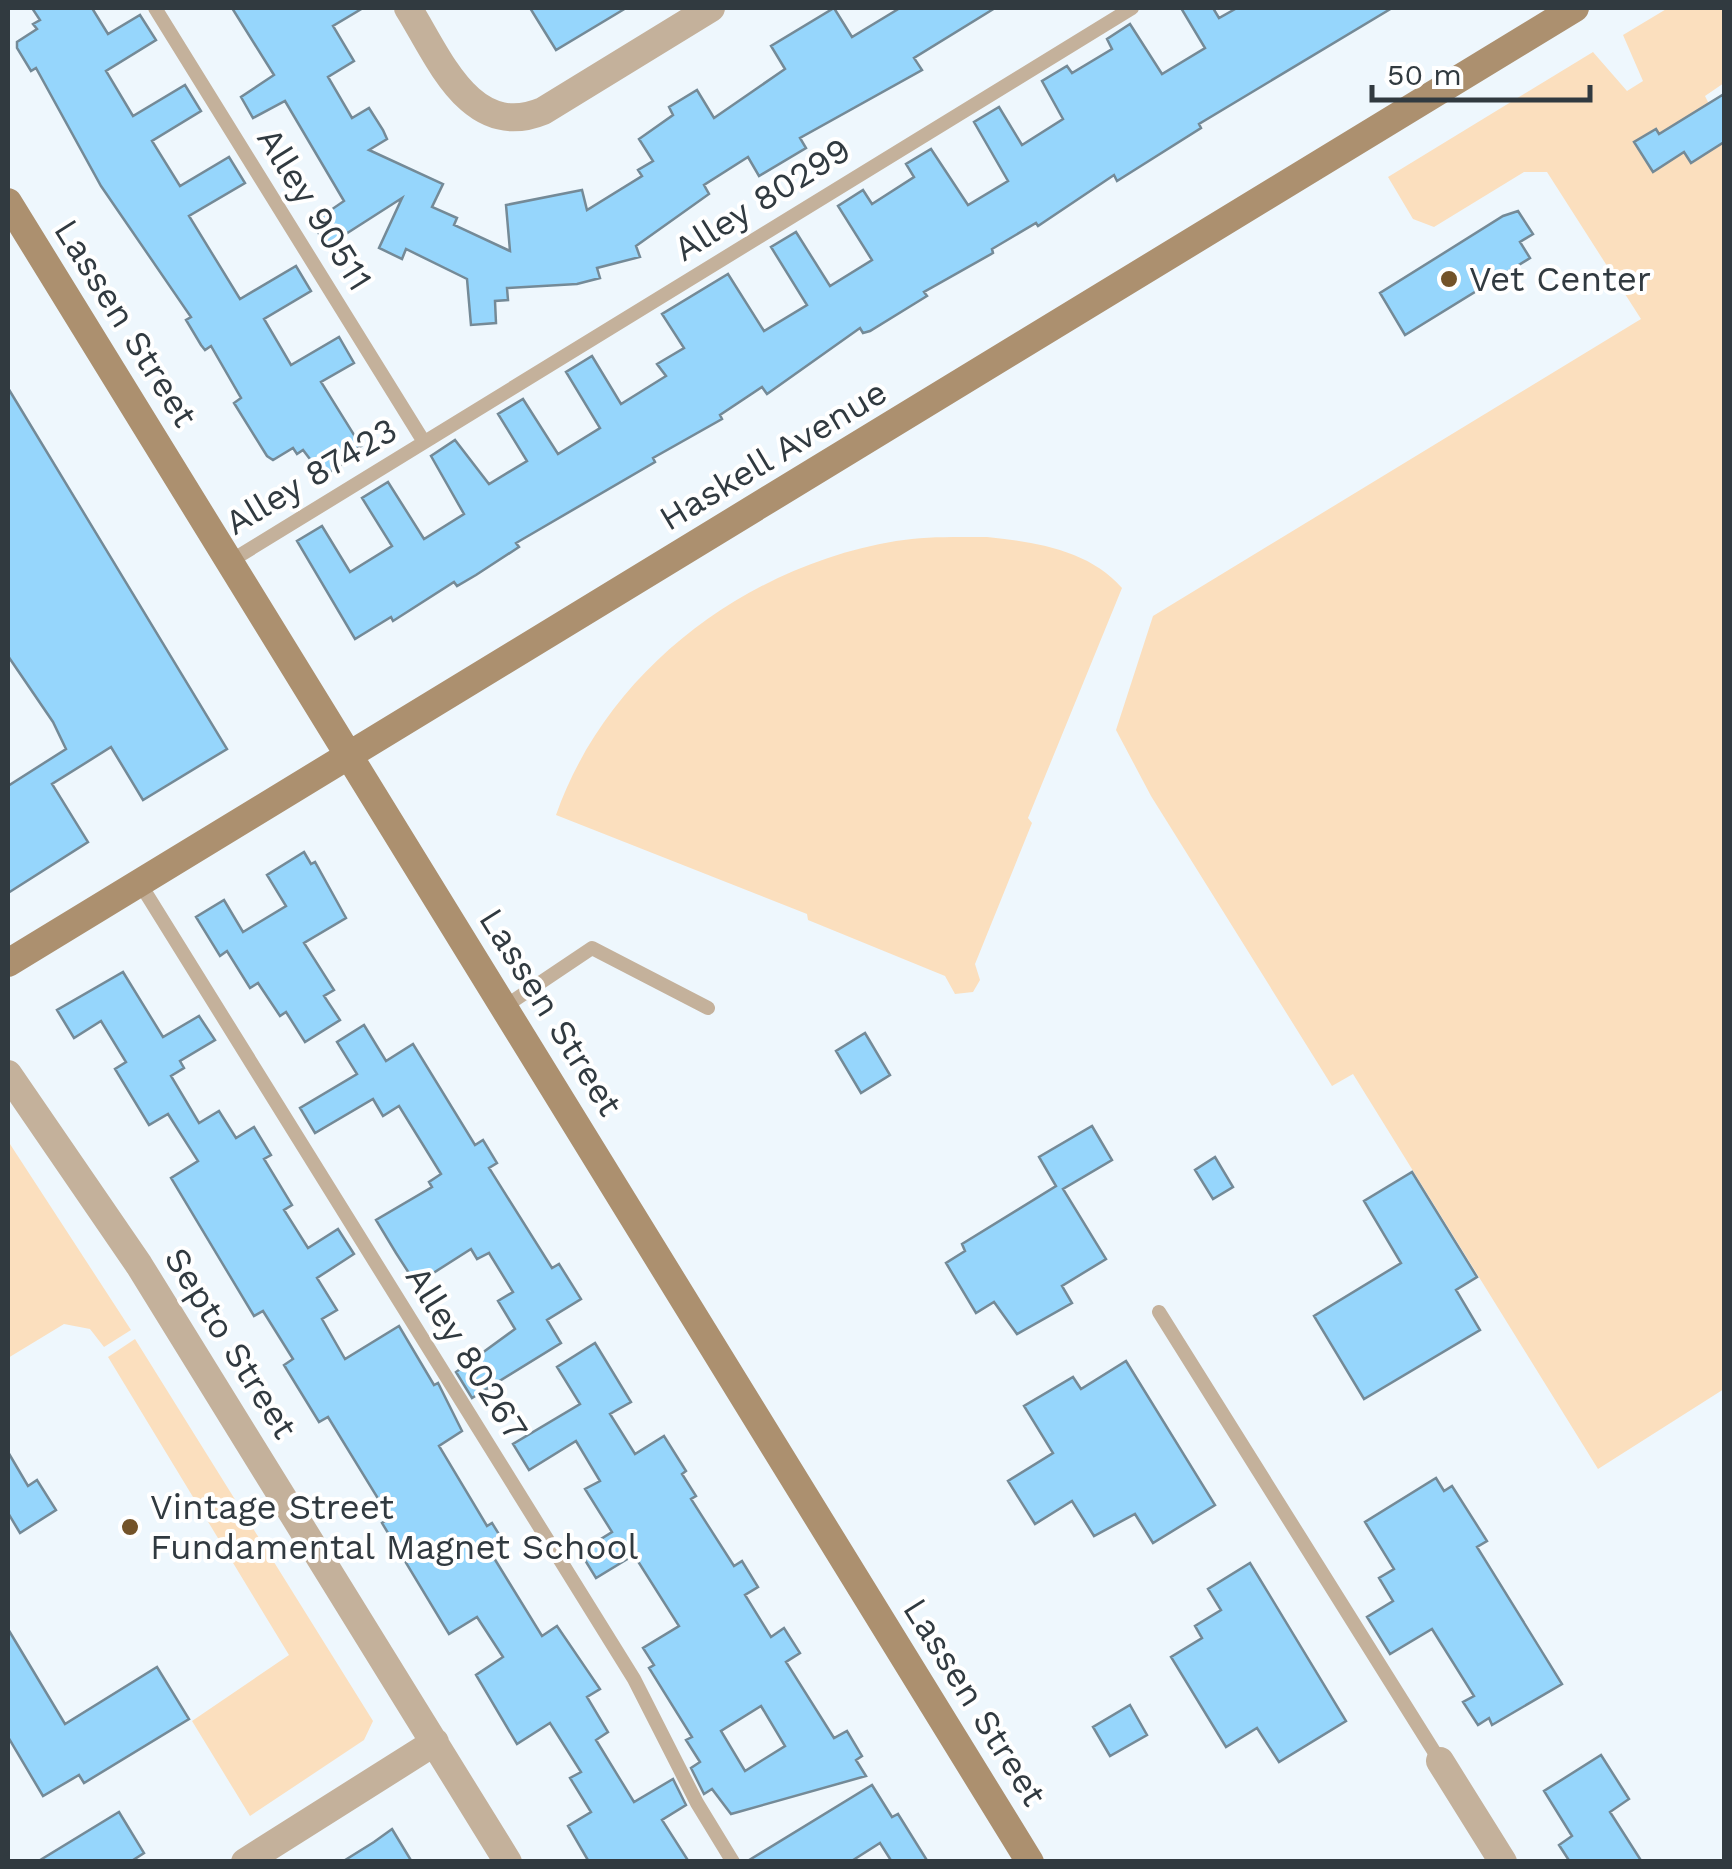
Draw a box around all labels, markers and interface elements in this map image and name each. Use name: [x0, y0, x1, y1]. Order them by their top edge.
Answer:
scale bar: [1372, 40, 1590, 102]
text: 50 m: [1387, 57, 1462, 92]
street label: Alley 90511: [248, 120, 382, 298]
street label: Alley 80299: [666, 128, 858, 270]
street label: Lassen Street: [45, 211, 207, 435]
place label: Vet Center: [1469, 258, 1651, 300]
marker: Vet Center: [1438, 268, 1460, 290]
street label: Haskell Avenue: [652, 371, 894, 539]
street label: Alley 87423: [218, 408, 404, 544]
street label: Lassen Street: [470, 900, 632, 1124]
street label: Septo Street: [156, 1240, 307, 1447]
street label: Alley 80267: [397, 1258, 537, 1448]
place label: Vintage Street Fundamental Magnet School: [150, 1486, 639, 1568]
marker: Vintage Street Fundamental Magnet School: [119, 1516, 141, 1538]
street label: Lassen Street: [894, 1590, 1056, 1814]

